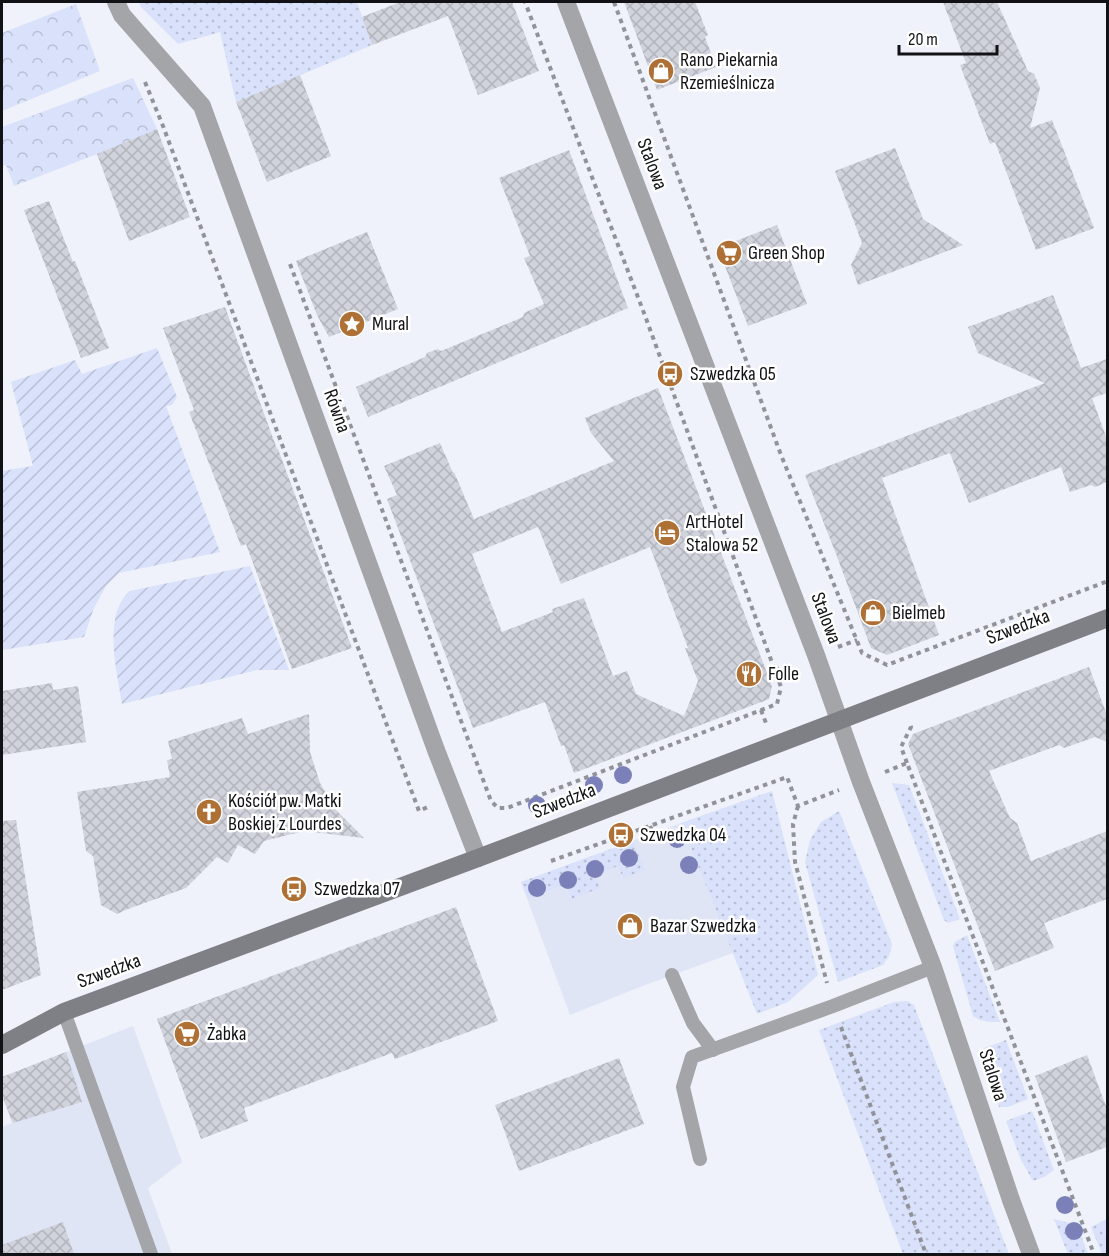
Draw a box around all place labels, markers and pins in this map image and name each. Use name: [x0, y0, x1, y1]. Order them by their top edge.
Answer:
place label: Rano Piekarnia Rzemieślnicza: [680, 48, 778, 95]
shop icon: Rano Piekarnia Rzemieślnicza: [646, 56, 676, 86]
supermarket icon: Green Shop: [714, 238, 744, 268]
place label: Green Shop: [748, 241, 825, 265]
place icon: Mural: [337, 309, 367, 339]
place label: Mural: [372, 312, 409, 336]
bus stop icon: Szwedzka 05: [655, 359, 685, 389]
place label: Szwedzka 05: [690, 362, 776, 386]
place label: ArtHotel Stalowa 52: [685, 510, 758, 557]
hotel icon: ArtHotel Stalowa 52: [652, 518, 682, 548]
shop icon: Bielmeb: [858, 598, 888, 628]
place label: Bielmeb: [892, 601, 946, 625]
restaurant icon: Folle: [734, 659, 764, 689]
place label: Folle: [768, 662, 799, 686]
place label: Kościół pw. Matki Boskiej z Lourdes: [228, 789, 342, 836]
church icon: Kościół pw. Matki Boskiej z Lourdes: [194, 797, 224, 827]
bus stop icon: Szwedzka 04: [606, 820, 636, 850]
place label: Szwedzka 04: [640, 823, 726, 847]
bus stop icon: Szwedzka 07: [279, 874, 309, 904]
place label: Szwedzka 07: [314, 877, 400, 901]
shop icon: Bazar Szwedzka: [615, 911, 645, 941]
place label: Bazar Szwedzka: [650, 914, 756, 938]
supermarket icon: Żabka: [172, 1019, 202, 1049]
place label: Żabka: [207, 1022, 246, 1046]

